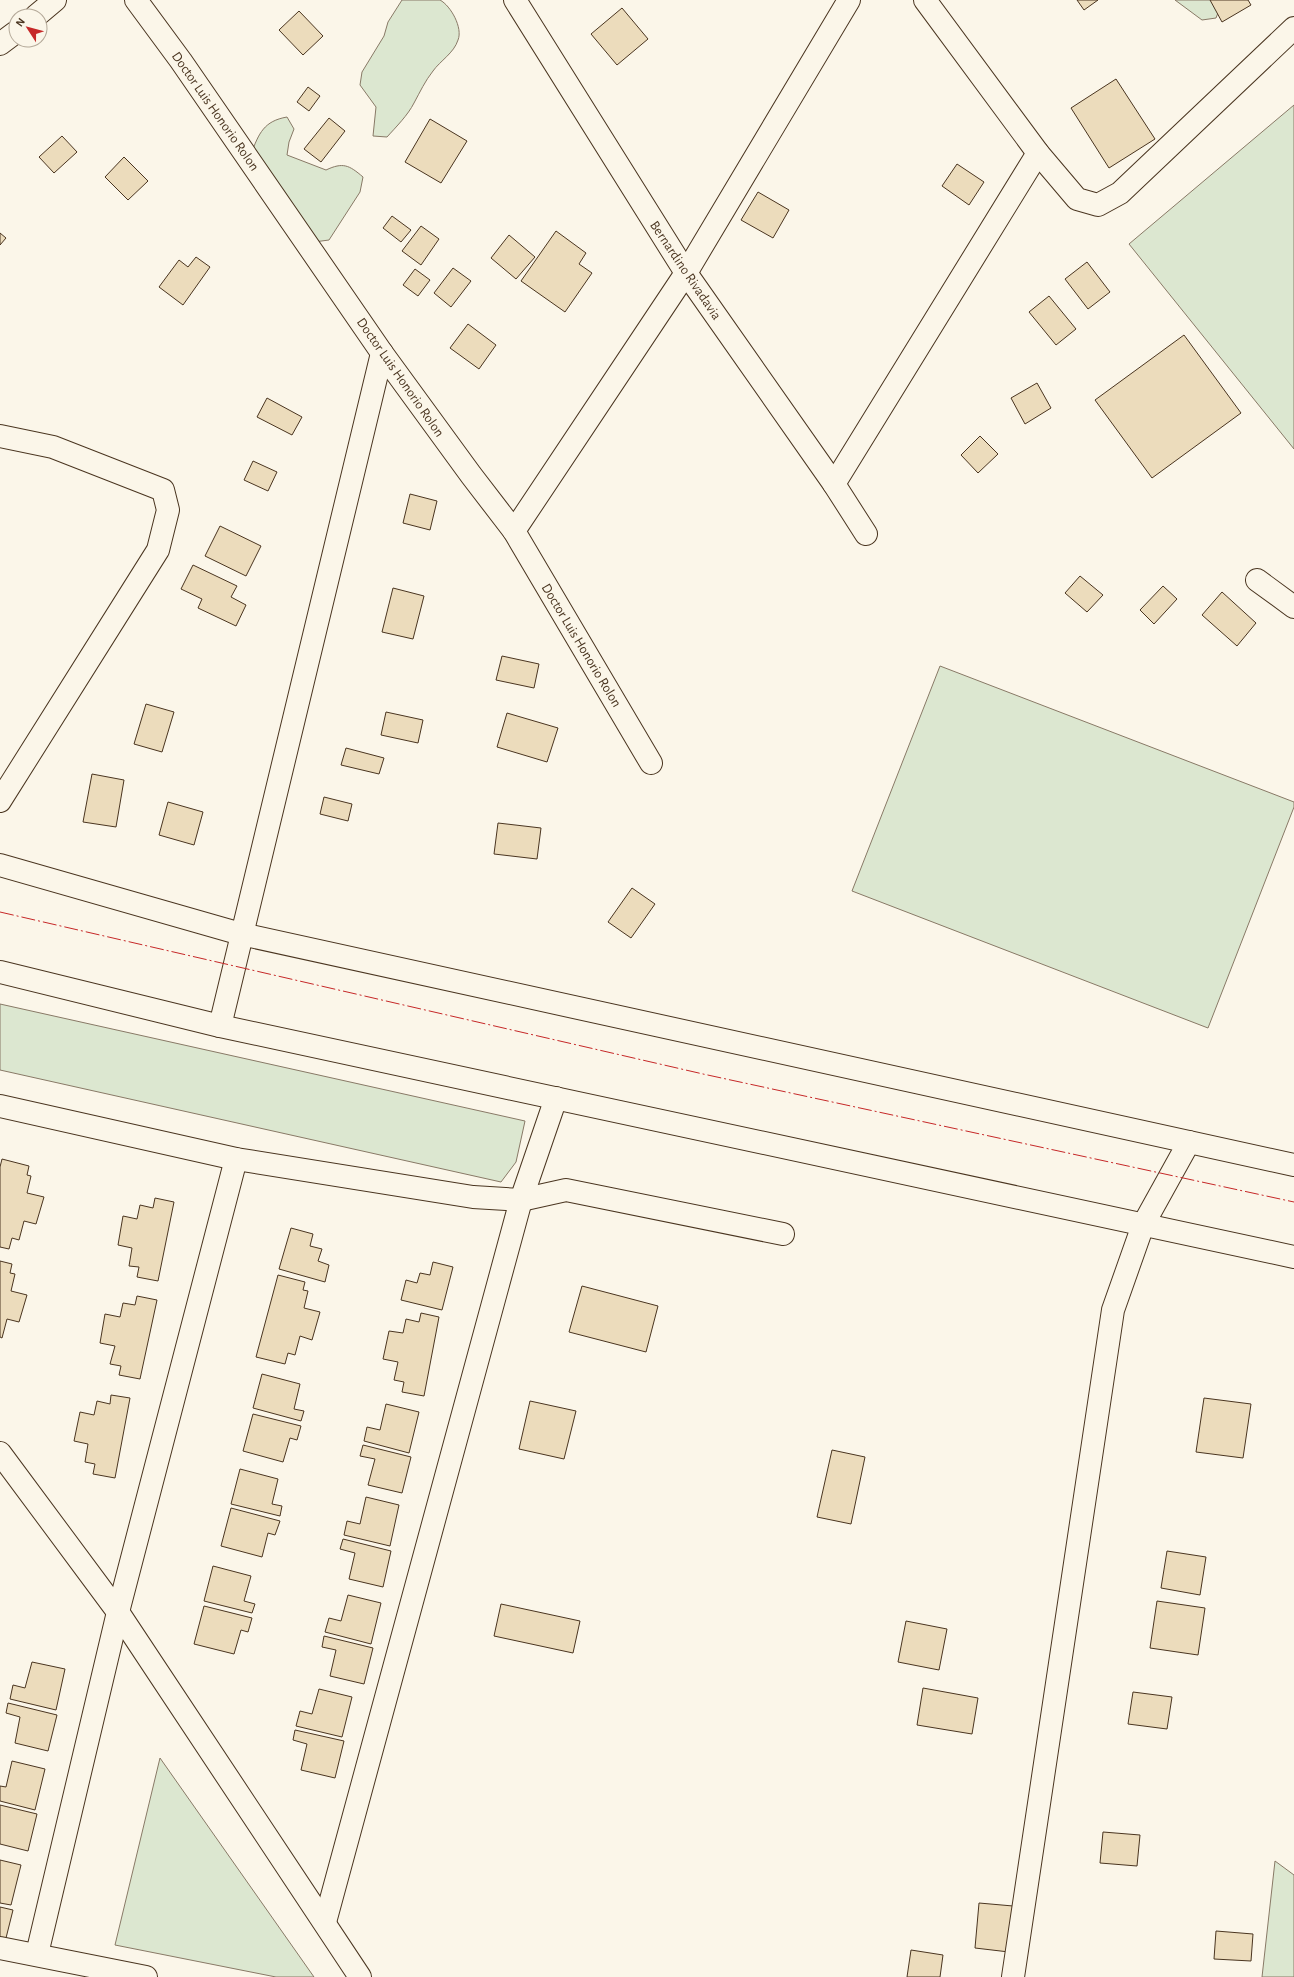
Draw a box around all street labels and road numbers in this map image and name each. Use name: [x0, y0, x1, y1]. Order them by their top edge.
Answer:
street label: Doctor Luis Honorio Rolon: [169, 50, 262, 174]
street label: Bernardino Rivadavia: [647, 219, 724, 323]
street label: Doctor Luis Honorio Rolon: [354, 316, 447, 440]
street label: Doctor Luis Honorio Rolon: [539, 581, 624, 710]

